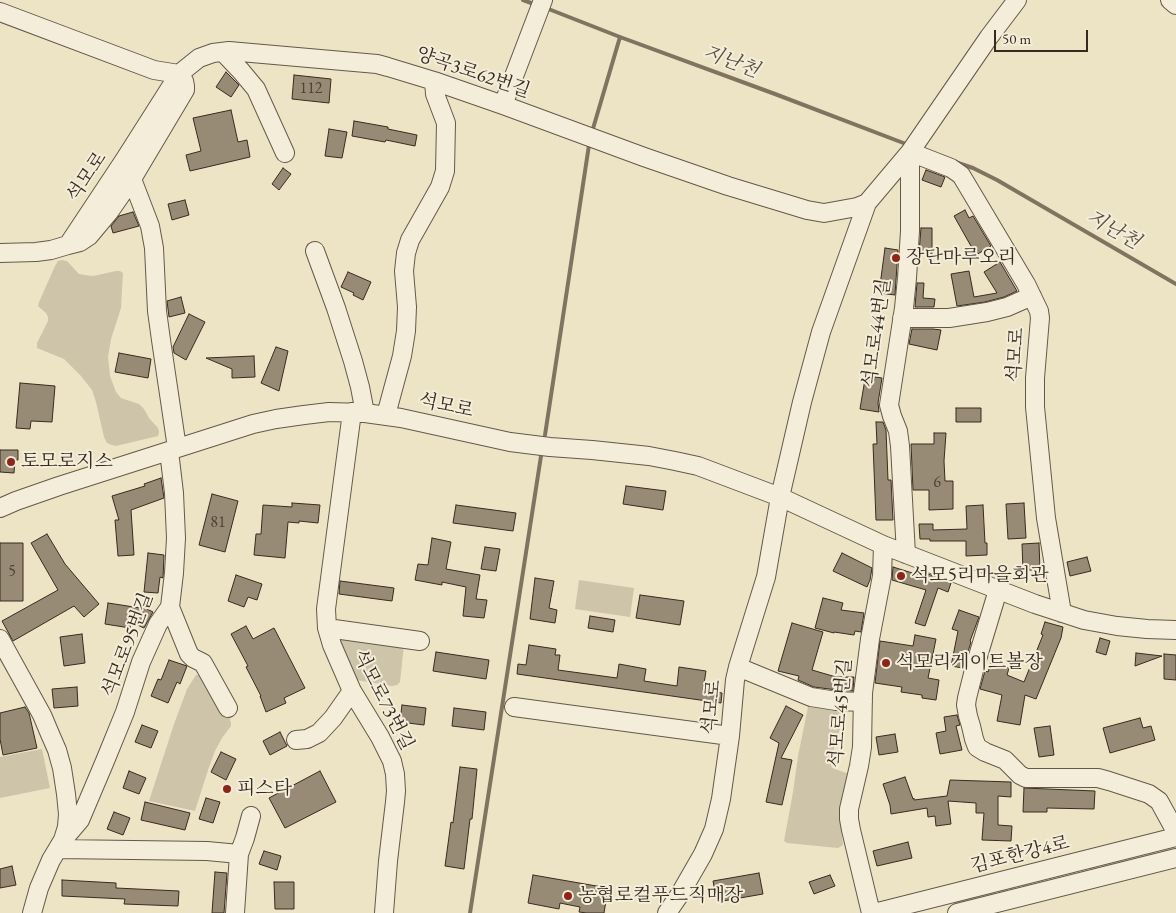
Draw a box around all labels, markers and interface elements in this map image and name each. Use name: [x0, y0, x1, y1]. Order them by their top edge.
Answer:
scale bar: [996, 20, 1090, 52]
text: 50 m: [1002, 29, 1031, 48]
water label: 지난천: [700, 40, 762, 84]
street label: 양곡3로62번길: [413, 43, 533, 103]
house number: 112: [299, 79, 323, 99]
street label: 석모로: [62, 148, 112, 206]
water label: 지난천: [1082, 205, 1144, 255]
place label: 장단마루오리: [906, 247, 1016, 269]
marker: 장단마루오리: [890, 252, 902, 264]
street label: 석모로44번길: [858, 277, 896, 389]
street label: 석모로: [1003, 327, 1029, 383]
street label: 석모로: [417, 389, 475, 423]
place label: 토모로지스: [21, 451, 113, 473]
marker: 토모로지스: [5, 456, 17, 468]
house number: 6: [933, 473, 941, 493]
house number: 81: [210, 513, 226, 533]
house number: 5: [8, 562, 16, 582]
place label: 석모5리마을회관: [911, 565, 1049, 587]
marker: 석모5리마을회관: [895, 570, 907, 582]
street label: 석모로95번길: [98, 590, 158, 700]
street label: 석모로73번길: [348, 646, 418, 754]
place label: 석모리게이트볼장: [896, 652, 1043, 674]
street label: 석모로45번길: [825, 657, 857, 769]
marker: 석모리게이트볼장: [880, 657, 892, 669]
street label: 석모로: [698, 678, 726, 736]
place label: 피스타: [237, 778, 292, 800]
marker: 피스타: [221, 783, 233, 795]
street label: 김포한강4로: [968, 832, 1072, 878]
place label: 농협로컬푸드직매장: [578, 885, 743, 907]
marker: 농협로컬푸드직매장: [562, 890, 574, 902]

